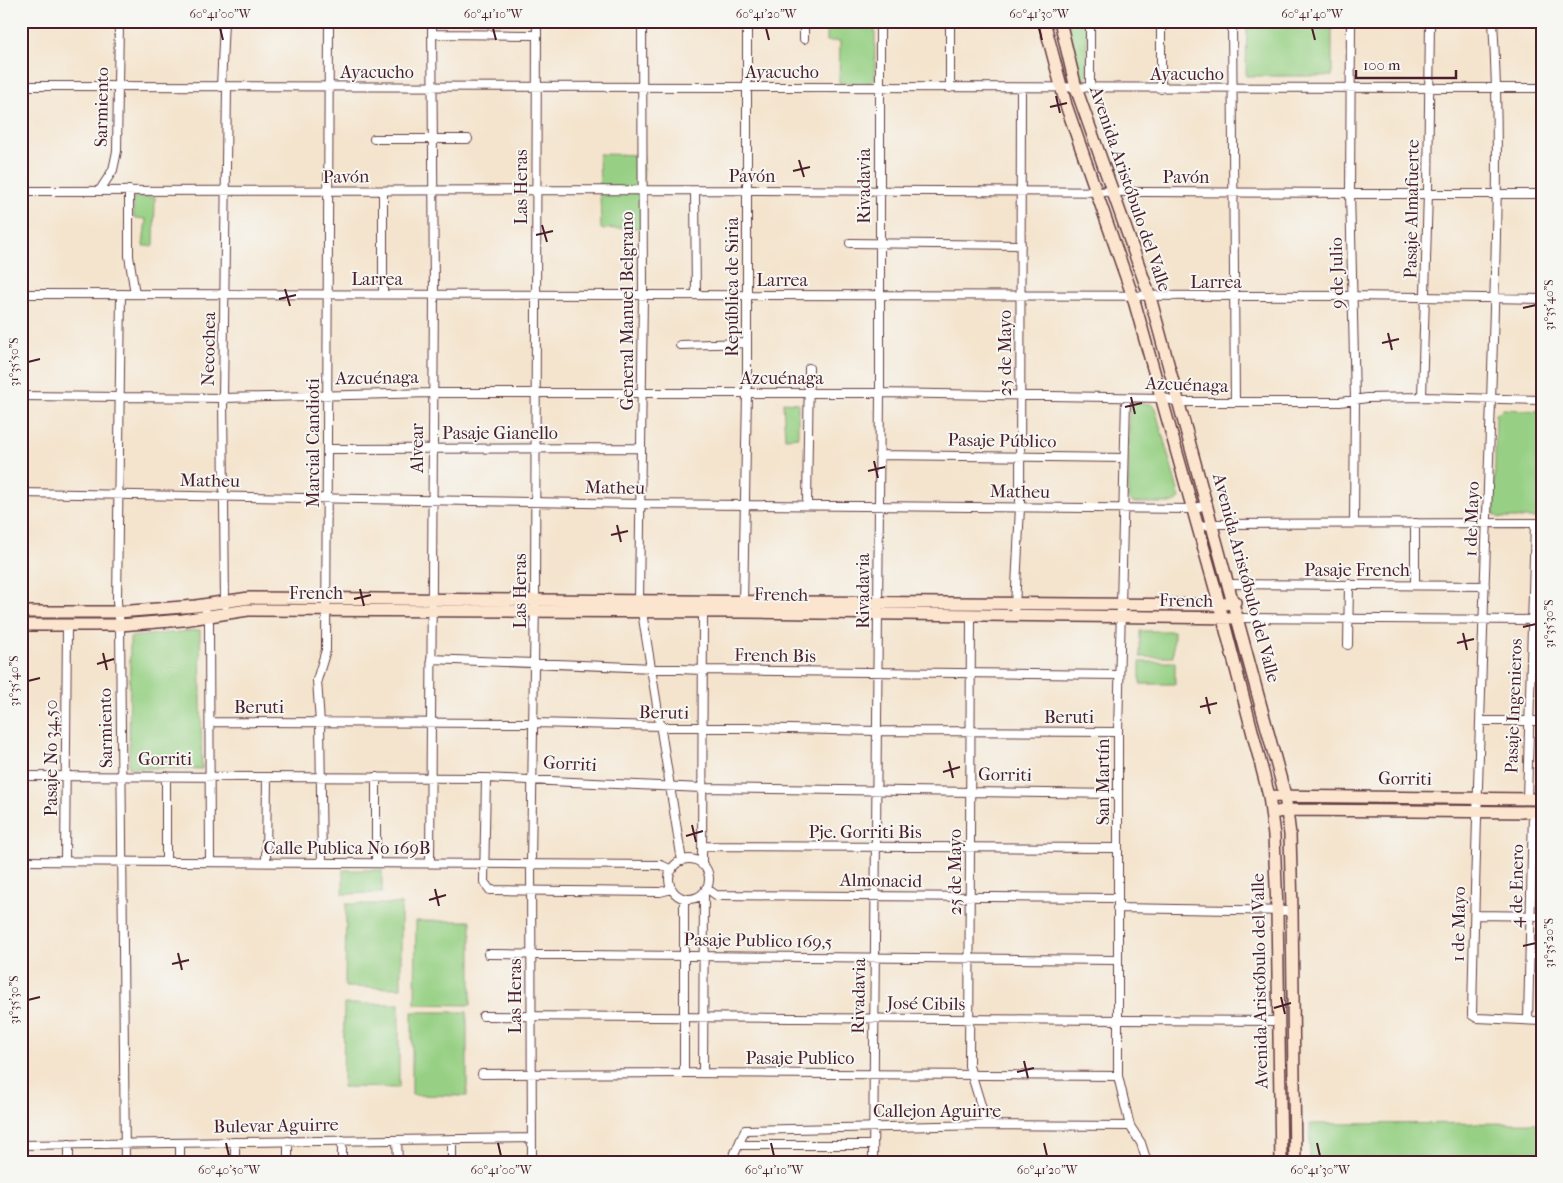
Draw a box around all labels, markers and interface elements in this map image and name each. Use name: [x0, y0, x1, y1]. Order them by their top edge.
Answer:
text: 60°41'00"W: [189, 7, 252, 21]
text: 60°41'10"W: [464, 7, 524, 21]
text: 60°41'20"W: [736, 7, 798, 21]
text: 60°41'30"W: [1009, 7, 1070, 21]
text: 60°41'40"W: [1281, 7, 1344, 21]
scale bar: [1356, 48, 1456, 80]
text: 100 m: [1363, 56, 1401, 74]
street label: Ayacucho: [339, 62, 414, 83]
street label: Ayacucho: [744, 62, 819, 83]
street label: Ayacucho: [1149, 64, 1224, 85]
street label: Sarmiento: [91, 67, 113, 147]
street label: Avenida Aristóbulo del Valle: [1085, 83, 1175, 294]
street label: Pasaje Almafuerte: [1400, 139, 1424, 279]
street label: Rivadavia: [854, 147, 875, 224]
street label: Las Heras: [511, 149, 532, 225]
street label: Pavón: [322, 166, 370, 188]
street label: Pavón: [729, 166, 776, 187]
street label: Pavón: [1163, 167, 1210, 188]
street label: General Manuel Belgrano: [617, 211, 638, 411]
street label: República de Siria: [722, 217, 743, 357]
street label: 9 de Julio: [1326, 237, 1348, 309]
street label: Larrea: [351, 269, 404, 290]
street label: Larrea: [756, 270, 809, 291]
street label: Larrea: [1190, 272, 1243, 293]
text: 31°35'40"S: [1542, 280, 1556, 330]
street label: 25 de Mayo: [995, 310, 1016, 396]
street label: Necochea: [198, 311, 220, 386]
text: 31°35'50"S: [7, 338, 21, 386]
street label: Azcuénaga: [334, 367, 419, 389]
street label: Azcuénaga: [739, 368, 824, 389]
street label: Azcuénaga: [1144, 373, 1230, 397]
street label: Marcial Candioti: [303, 378, 324, 508]
street label: Alvear: [407, 423, 428, 474]
street label: Pasaje Gianello: [442, 423, 558, 444]
street label: Pasaje Público: [947, 430, 1057, 452]
street label: Matheu: [180, 470, 240, 492]
street label: Avenida Aristóbulo del Valle: [1208, 470, 1284, 685]
street label: Matheu: [585, 477, 645, 499]
street label: Matheu: [990, 481, 1050, 503]
street label: 1 de Mayo: [1460, 481, 1484, 557]
street label: Rivadavia: [853, 552, 874, 629]
street label: Las Heras: [510, 553, 531, 629]
street label: Pasaje French: [1304, 560, 1410, 581]
street label: French: [289, 583, 343, 604]
street label: French: [754, 584, 808, 606]
street label: French: [1159, 590, 1213, 612]
text: 31°35'30"S: [1542, 600, 1556, 648]
street label: Pasaje Ingenieros: [1501, 638, 1527, 774]
street label: French Bis: [734, 645, 817, 667]
text: 31°35'40"S: [7, 656, 21, 706]
street label: Sarmiento: [95, 688, 117, 768]
street label: Beruti: [234, 697, 285, 718]
street label: Pasaje No 34,50: [41, 700, 62, 816]
street label: Beruti: [639, 702, 690, 724]
street label: Beruti: [1044, 707, 1095, 728]
street label: San Martín: [1093, 738, 1114, 825]
street label: Gorriti: [138, 749, 193, 770]
street label: Gorriti: [542, 752, 598, 776]
street label: Gorriti: [978, 764, 1033, 786]
street label: Gorriti: [1378, 768, 1433, 790]
street label: Pje. Gorriti Bis: [808, 822, 922, 843]
street label: 25 de Mayo: [945, 829, 966, 915]
street label: Calle Publica No 169B: [263, 838, 431, 859]
street label: 4 de Enero: [1506, 844, 1528, 928]
street label: Almonacid: [839, 870, 923, 892]
street label: Avenida Aristóbulo del Valle: [1248, 873, 1272, 1090]
street label: 1 de Mayo: [1448, 886, 1470, 962]
text: 31°35'20"S: [1542, 918, 1556, 968]
street label: Pasaje Publico 169,5: [683, 929, 833, 953]
street label: Rivadavia: [848, 957, 870, 1034]
street label: Las Heras: [505, 958, 526, 1034]
text: 31°35'30"S: [7, 976, 21, 1024]
street label: José Cibils: [885, 993, 966, 1015]
street label: Pasaje Publico: [746, 1048, 854, 1069]
street label: Callejon Aguirre: [873, 1101, 1001, 1122]
street label: Bulevar Aguirre: [213, 1114, 339, 1138]
text: 60°40'50"W: [198, 1163, 261, 1177]
text: 60°41'00"W: [470, 1163, 533, 1177]
text: 60°41'10"W: [745, 1163, 805, 1177]
text: 60°41'20"W: [1017, 1163, 1079, 1177]
text: 60°41'30"W: [1290, 1163, 1351, 1177]

